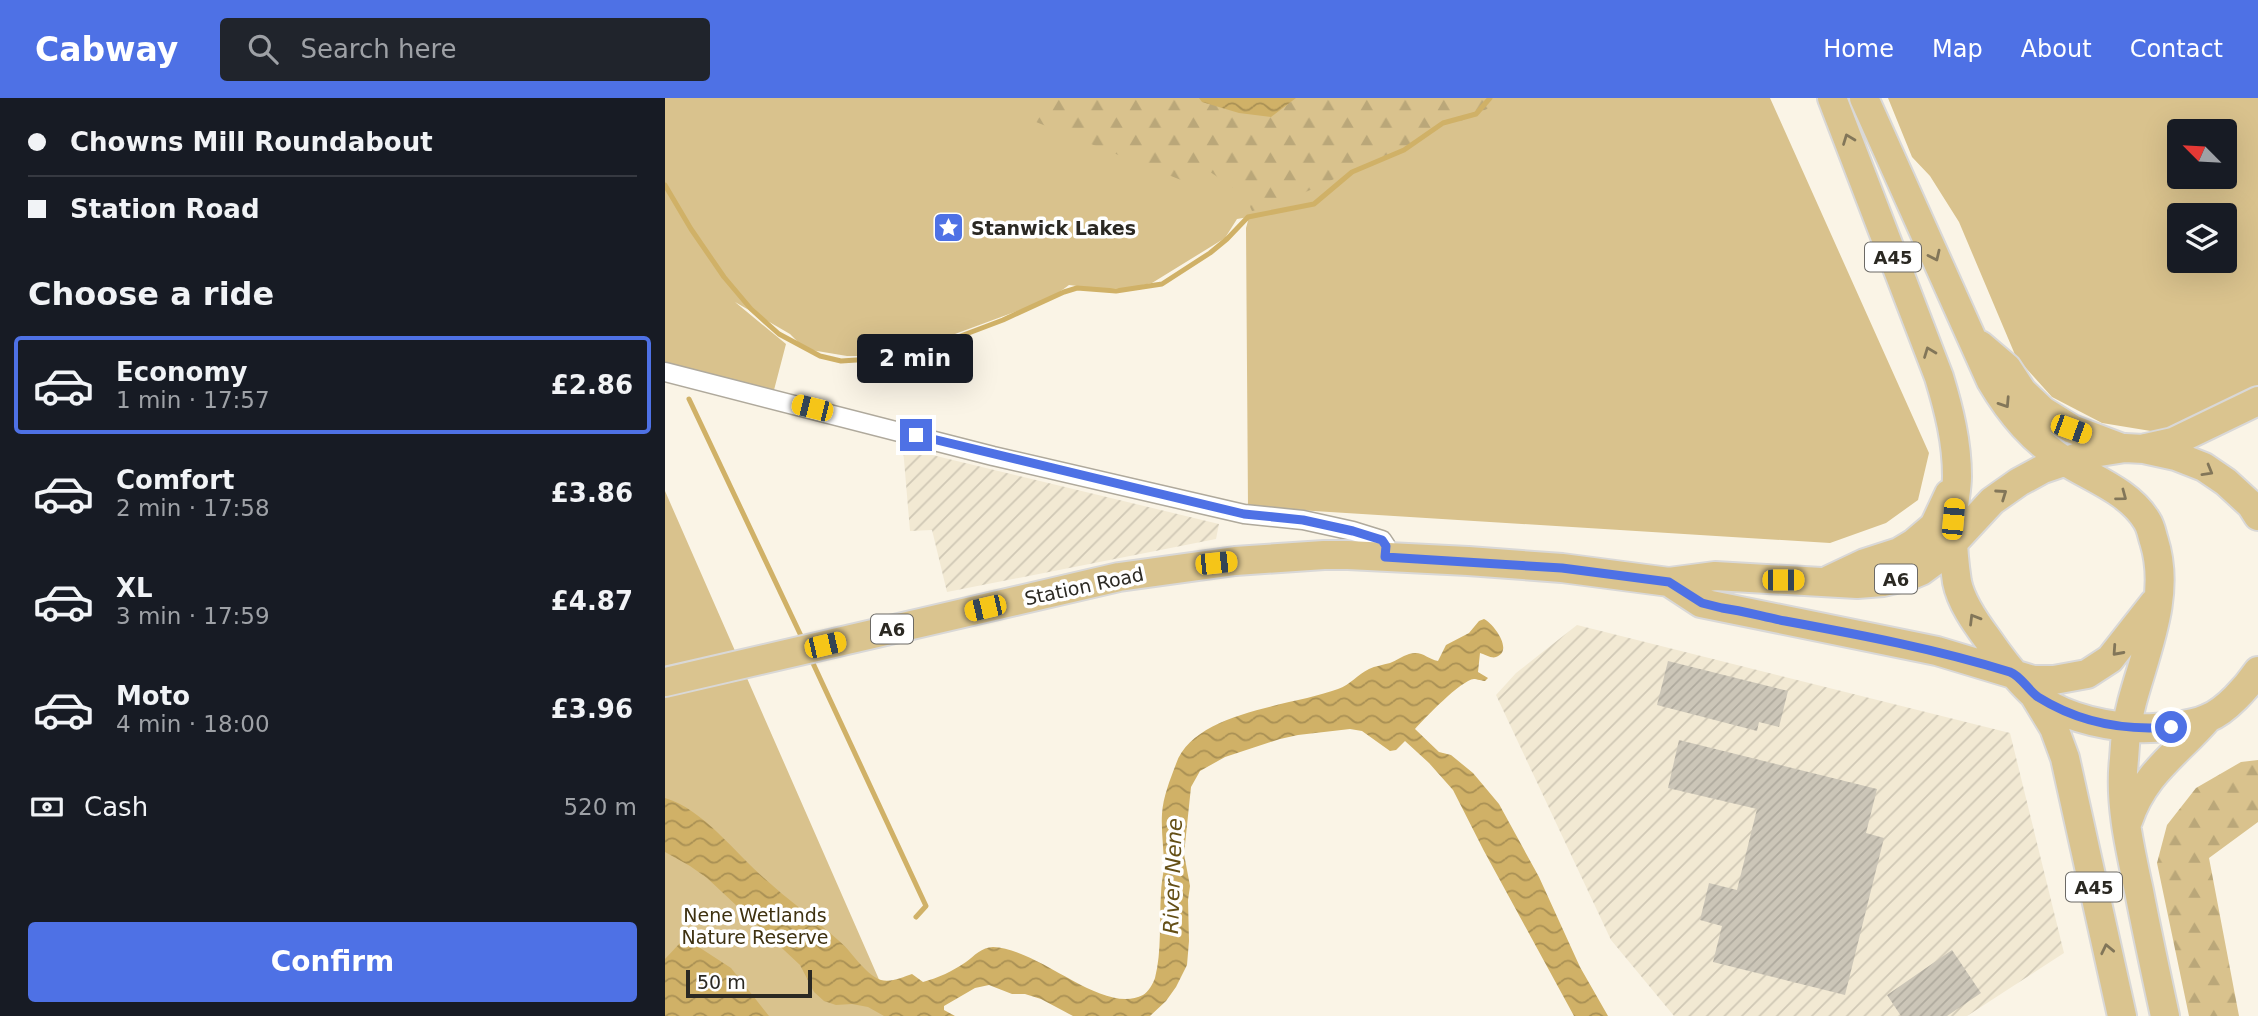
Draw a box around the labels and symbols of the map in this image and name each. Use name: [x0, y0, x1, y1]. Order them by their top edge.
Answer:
north arrow: [2167, 119, 2237, 189]
one-way arrow: [1843, 134, 1857, 146]
place icon: Stanwick Lakes: [931, 211, 965, 245]
place label: Stanwick Lakes: [971, 217, 1136, 239]
road number: A45: [1865, 242, 1921, 272]
one-way arrow: [1927, 249, 1941, 261]
callout: 2 min: [858, 334, 974, 382]
one-way arrow: [1924, 347, 1938, 359]
car: [790, 393, 835, 423]
one-way arrow: [1996, 395, 2009, 408]
car: [2048, 412, 2095, 446]
route end: [900, 419, 932, 451]
one-way arrow: [2200, 463, 2213, 476]
one-way arrow: [2114, 488, 2127, 501]
one-way arrow: [1994, 490, 2007, 502]
car: [1941, 497, 1966, 541]
car: [1195, 550, 1238, 576]
street label: Station Road: [1022, 563, 1146, 609]
road number: A6: [1875, 564, 1917, 593]
car: [1763, 570, 1805, 591]
car: [963, 593, 1008, 623]
road number: A6: [871, 614, 913, 644]
one-way arrow: [1970, 614, 1983, 627]
car: [803, 630, 848, 660]
one-way arrow: [2112, 643, 2125, 656]
route start: [2155, 711, 2187, 743]
water label: River Nene: [1159, 818, 1187, 934]
road number: A45: [2066, 872, 2122, 902]
park label: Nene Wetlands Nature Reserve: [682, 904, 828, 948]
one-way arrow: [2101, 943, 2115, 955]
scale bar: [686, 967, 812, 999]

